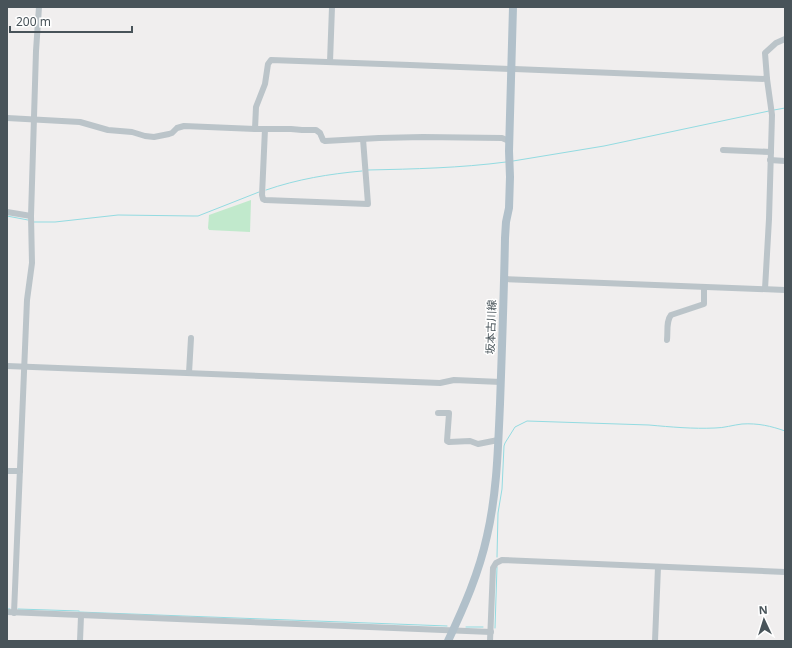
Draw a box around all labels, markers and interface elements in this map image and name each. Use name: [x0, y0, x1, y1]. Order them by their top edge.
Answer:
scale bar: [10, 8, 132, 34]
text: 200 m: [16, 13, 51, 30]
street label: 坂本古川線: [482, 299, 499, 355]
north arrow: [744, 600, 784, 640]
text: N: [758, 602, 768, 617]

